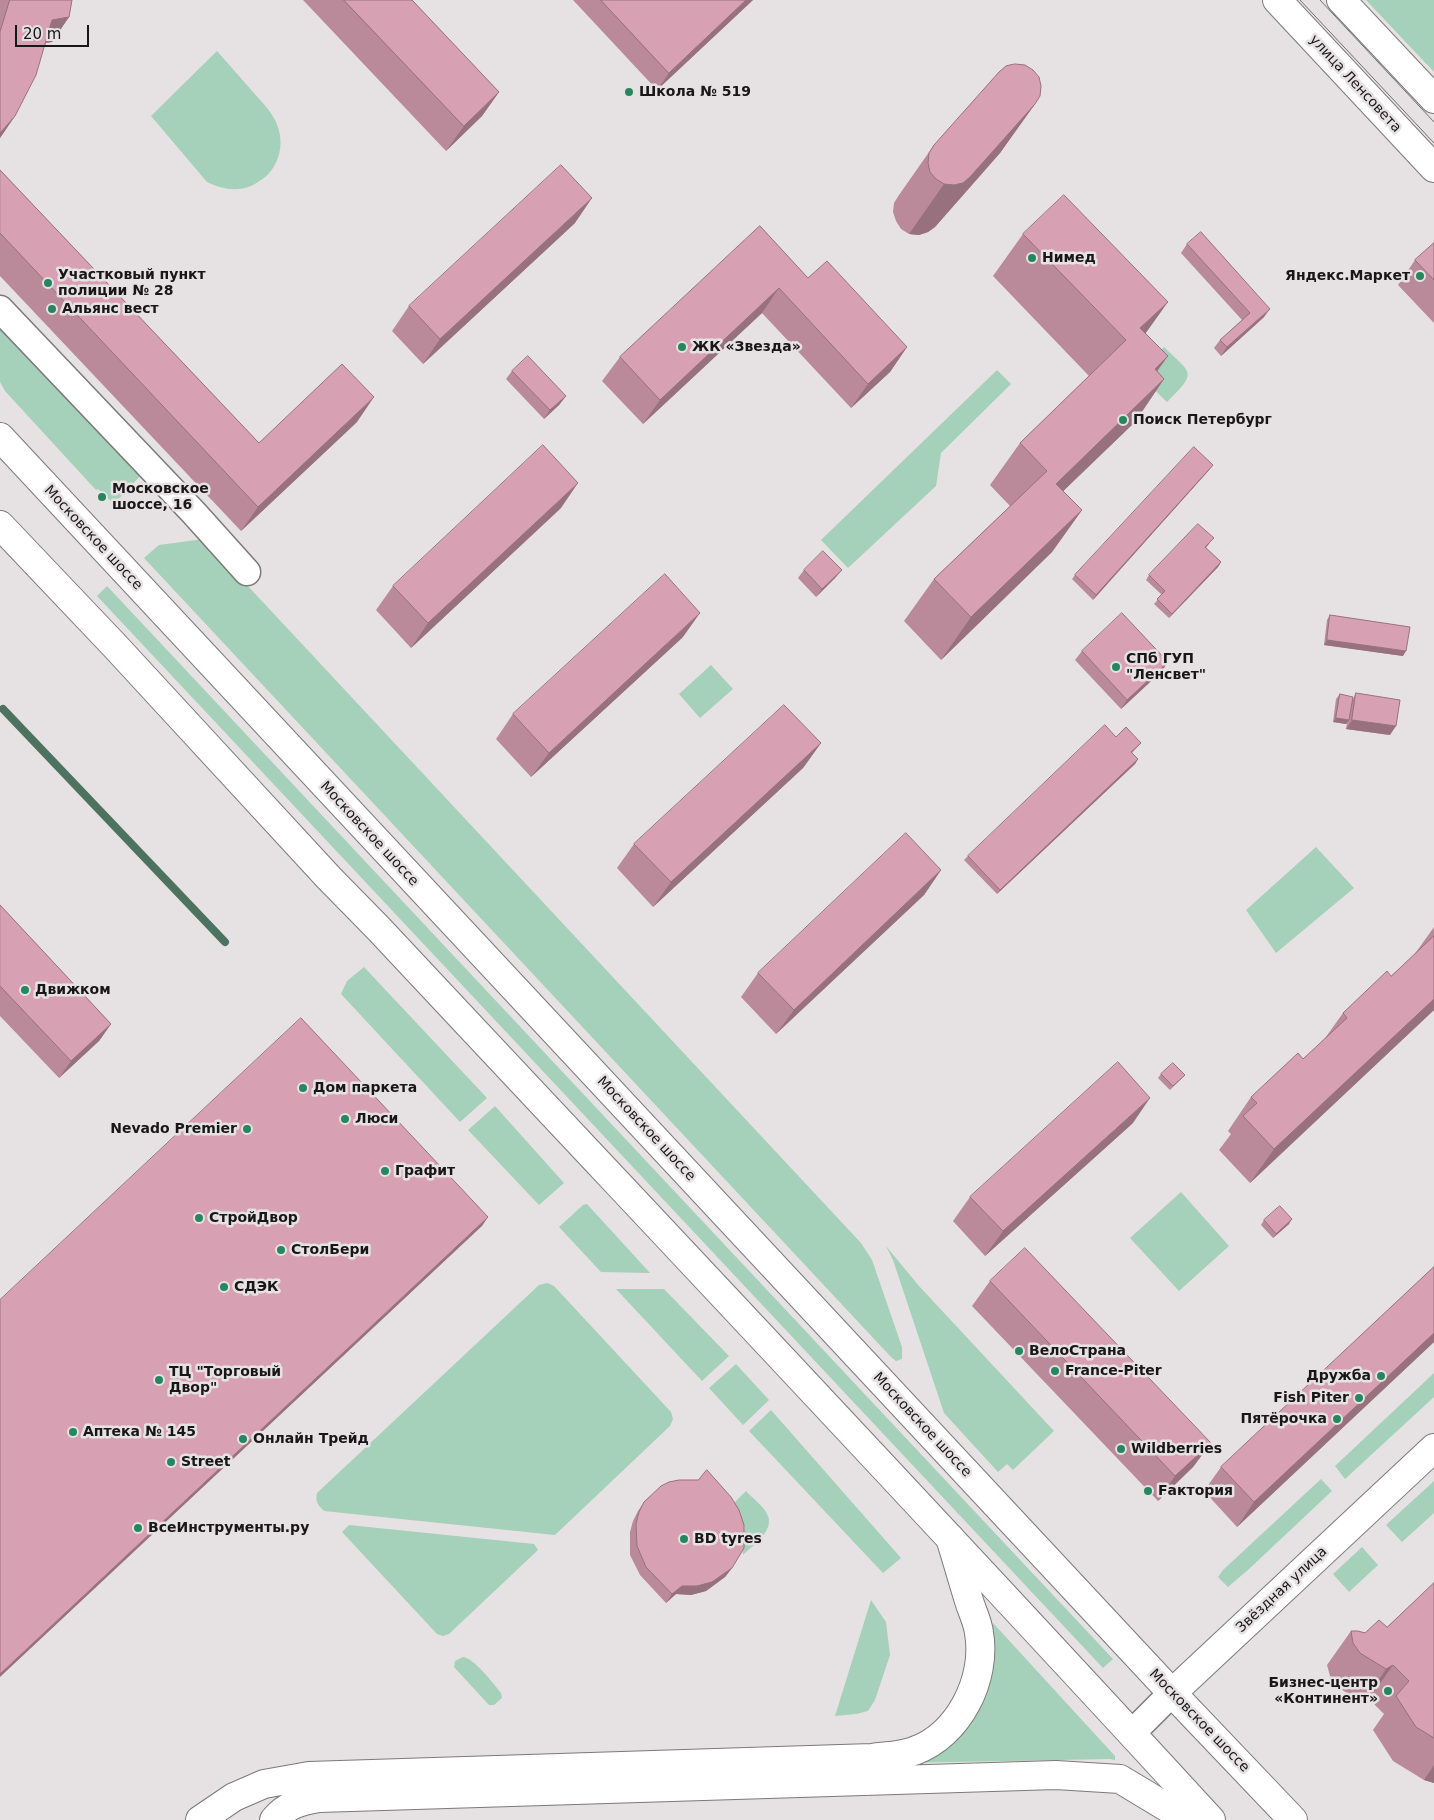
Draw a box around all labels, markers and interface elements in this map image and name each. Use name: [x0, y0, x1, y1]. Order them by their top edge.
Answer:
scale bar: [18, 15, 91, 47]
text: 20 m: [23, 25, 61, 43]
street label: улица Ленсовета: [1306, 32, 1404, 136]
place label: Школа № 519: [639, 84, 751, 100]
marker: Школа № 519: [623, 86, 635, 98]
place label: Нимед: [1042, 250, 1096, 266]
marker: Нимед: [1026, 252, 1038, 264]
place label: Участковый пункт полиции № 28: [58, 267, 206, 300]
place label: Яндекс.Маркет: [1285, 268, 1410, 284]
marker: Яндекс.Маркет: [1414, 270, 1426, 282]
marker: Участковый пункт полиции № 28: [42, 277, 54, 289]
place label: Альянс вест: [62, 301, 159, 317]
marker: Альянс вест: [46, 303, 58, 315]
place label: ЖК «Звезда»: [692, 339, 801, 355]
marker: ЖК «Звезда»: [676, 341, 688, 353]
place label: Поиск Петербург: [1133, 412, 1272, 428]
marker: Поиск Петербург: [1117, 414, 1129, 426]
place label: Московское шоссе, 16: [112, 481, 209, 514]
street label: Московское шоссе: [40, 482, 146, 594]
marker: Московское шоссе, 16: [96, 491, 108, 503]
place label: СПб ГУП "Ленсвет": [1126, 651, 1206, 684]
marker: СПб ГУП "Ленсвет": [1110, 661, 1122, 673]
street label: Московское шоссе: [316, 778, 422, 890]
place label: Движком: [35, 982, 111, 998]
marker: Движком: [19, 984, 31, 996]
street label: Московское шоссе: [593, 1073, 699, 1185]
place label: Дом паркета: [313, 1080, 417, 1096]
marker: Дом паркета: [297, 1082, 309, 1094]
place label: Люси: [355, 1111, 398, 1127]
marker: Люси: [339, 1113, 351, 1125]
place label: Nevado Premier: [110, 1121, 237, 1137]
marker: Nevado Premier: [241, 1123, 253, 1135]
place label: Графит: [395, 1163, 455, 1179]
marker: Графит: [379, 1165, 391, 1177]
place label: СтройДвор: [209, 1210, 298, 1226]
marker: СтройДвор: [193, 1212, 205, 1224]
place label: СтолБери: [291, 1242, 369, 1258]
marker: СтолБери: [275, 1244, 287, 1256]
place label: СДЭК: [234, 1279, 278, 1295]
marker: СДЭК: [218, 1281, 230, 1293]
place label: ВелоСтрана: [1029, 1343, 1126, 1359]
marker: ВелоСтрана: [1013, 1345, 1025, 1357]
place label: France-Piter: [1065, 1363, 1162, 1379]
place label: ТЦ "Торговый Двор": [169, 1364, 281, 1396]
marker: France-Piter: [1049, 1365, 1061, 1377]
place label: Дружба: [1306, 1368, 1371, 1384]
street label: Московское шоссе: [869, 1369, 975, 1481]
marker: Дружба: [1375, 1370, 1387, 1382]
marker: ТЦ "Торговый Двор": [153, 1374, 165, 1386]
place label: Fish Piter: [1273, 1390, 1349, 1406]
marker: Fish Piter: [1353, 1392, 1365, 1404]
place label: Пятёрочка: [1240, 1411, 1327, 1427]
marker: Пятёрочка: [1331, 1413, 1343, 1425]
place label: Аптека № 145: [83, 1424, 196, 1440]
marker: Аптека № 145: [67, 1426, 79, 1438]
place label: Онлайн Трейд: [253, 1431, 369, 1447]
marker: Онлайн Трейд: [237, 1433, 249, 1445]
place label: Wildberries: [1131, 1441, 1222, 1457]
marker: Wildberries: [1115, 1443, 1127, 1455]
place label: Street: [181, 1454, 230, 1470]
marker: Street: [165, 1456, 177, 1468]
place label: Fактория: [1158, 1483, 1233, 1499]
marker: Fактория: [1142, 1485, 1154, 1497]
place label: ВсеИнструменты.ру: [148, 1520, 309, 1536]
marker: ВсеИнструменты.ру: [132, 1522, 144, 1534]
place label: BD tyres: [694, 1531, 762, 1547]
marker: BD tyres: [678, 1533, 690, 1545]
street label: Звёздная улица: [1233, 1544, 1331, 1636]
street label: Московское шоссе: [1145, 1666, 1253, 1776]
place label: Бизнес-центр «Континент»: [1268, 1675, 1378, 1708]
marker: Бизнес-центр «Континент»: [1382, 1685, 1394, 1697]

